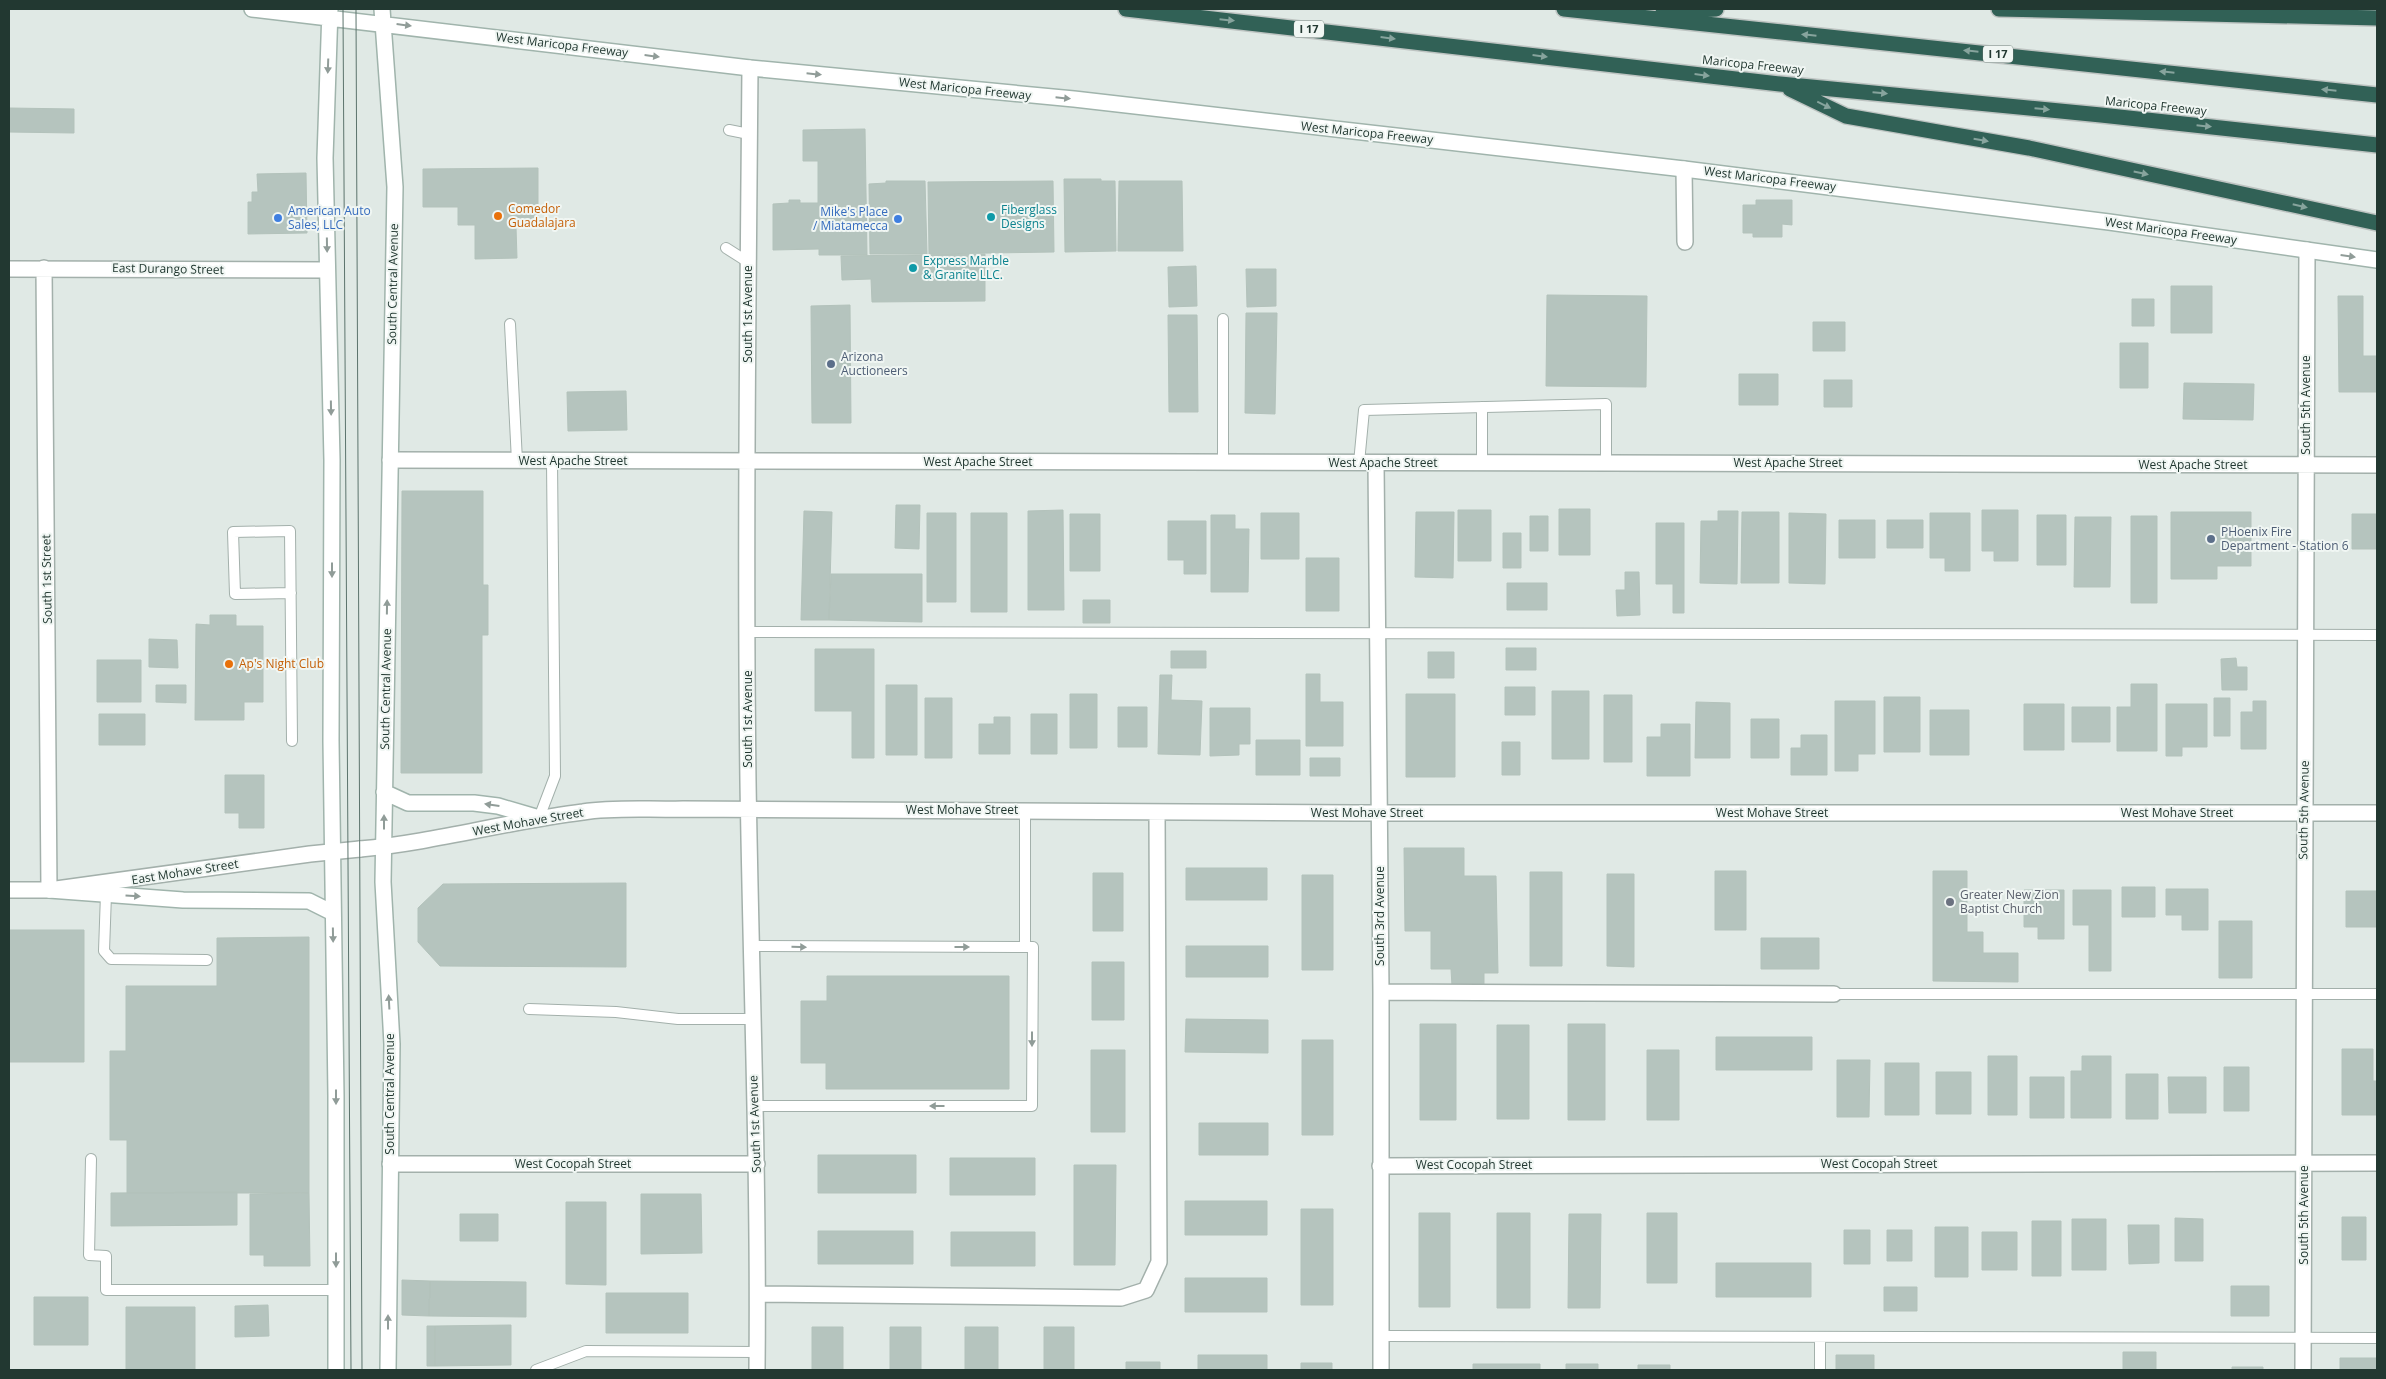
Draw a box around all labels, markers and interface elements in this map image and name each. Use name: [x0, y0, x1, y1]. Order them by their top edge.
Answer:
one-way arrow: [1219, 16, 1235, 24]
road number: I 17: [1294, 20, 1324, 38]
one-way arrow: [397, 21, 413, 29]
street label: West Maricopa Freeway: [495, 28, 630, 61]
one-way arrow: [1801, 31, 1817, 39]
one-way arrow: [1381, 34, 1397, 42]
road number: I 17: [1983, 46, 2013, 62]
one-way arrow: [1963, 47, 1979, 55]
street label: Maricopa Freeway: [1701, 51, 1806, 78]
one-way arrow: [645, 52, 661, 60]
one-way arrow: [1532, 52, 1548, 60]
one-way arrow: [324, 58, 332, 74]
one-way arrow: [2159, 68, 2175, 76]
one-way arrow: [806, 70, 822, 78]
one-way arrow: [1694, 71, 1710, 79]
street label: West Maricopa Freeway: [898, 73, 1033, 104]
one-way arrow: [2321, 86, 2337, 94]
one-way arrow: [1873, 90, 1889, 98]
street label: Maricopa Freeway: [2104, 92, 2209, 119]
one-way arrow: [1055, 94, 1071, 102]
one-way arrow: [1816, 101, 1831, 109]
one-way arrow: [2034, 105, 2050, 113]
street label: West Maricopa Freeway: [1300, 117, 1435, 148]
one-way arrow: [2196, 122, 2212, 130]
one-way arrow: [1974, 136, 1990, 144]
street label: West Maricopa Freeway: [1703, 162, 1838, 195]
one-way arrow: [2133, 169, 2149, 177]
place label: Comedor Guadalajara: [508, 200, 576, 231]
place label: Fiberglass Designs: [1001, 201, 1057, 232]
place label: American Auto Sales, LLC: [288, 202, 371, 233]
one-way arrow: [2292, 202, 2307, 210]
place label: Mike's Place / Miatamecca: [813, 203, 888, 234]
marker: Comedor Guadalajara: [492, 210, 504, 222]
marker: Fiberglass Designs: [985, 211, 997, 223]
marker: American Auto Sales, LLC: [272, 212, 284, 224]
marker: Mike's Place / Miatamecca: [892, 213, 904, 225]
street label: West Maricopa Freeway: [2104, 213, 2239, 248]
street label: South Central Avenue: [383, 223, 402, 345]
one-way arrow: [323, 238, 331, 254]
place label: Express Marble & Granite LLC.: [923, 252, 1009, 283]
one-way arrow: [2340, 252, 2356, 260]
street label: East Durango Street: [112, 259, 224, 278]
marker: Express Marble & Granite LLC.: [907, 262, 919, 274]
street label: South 1st Avenue: [739, 265, 756, 363]
place label: Arizona Auctioneers: [841, 348, 908, 379]
street label: South 5th Avenue: [2297, 355, 2314, 455]
marker: Arizona Auctioneers: [825, 358, 837, 370]
one-way arrow: [327, 400, 335, 416]
street label: West Apache Street: [518, 452, 628, 469]
street label: West Apache Street: [923, 453, 1033, 470]
street label: West Apache Street: [1328, 454, 1438, 471]
street label: West Apache Street: [1733, 454, 1843, 471]
street label: West Apache Street: [2138, 456, 2248, 473]
place label: PHoenix Fire Department - Station 6: [2221, 523, 2349, 554]
marker: PHoenix Fire Department - Station 6: [2205, 533, 2217, 545]
street label: South 1st Street: [37, 534, 56, 624]
one-way arrow: [328, 563, 336, 579]
one-way arrow: [384, 599, 392, 615]
street label: South Central Avenue: [376, 628, 395, 750]
place label: Ap's Night Club: [239, 655, 324, 672]
marker: Ap's Night Club: [223, 658, 235, 670]
street label: South 1st Avenue: [739, 670, 756, 768]
street label: South 5th Avenue: [2294, 760, 2313, 860]
one-way arrow: [484, 801, 500, 809]
street label: West Mohave Street: [906, 801, 1018, 818]
street label: West Mohave Street: [471, 803, 585, 840]
street label: West Mohave Street: [1311, 804, 1423, 821]
street label: West Mohave Street: [1716, 804, 1828, 821]
street label: West Mohave Street: [2121, 804, 2233, 821]
one-way arrow: [380, 814, 388, 830]
street label: East Mohave Street: [130, 855, 240, 888]
street label: South 3rd Avenue: [1371, 866, 1388, 966]
place label: Greater New Zion Baptist Church: [1960, 886, 2059, 917]
one-way arrow: [125, 893, 141, 901]
marker: Greater New Zion Baptist Church: [1944, 896, 1956, 908]
one-way arrow: [329, 927, 337, 943]
one-way arrow: [791, 943, 807, 951]
one-way arrow: [954, 943, 970, 951]
one-way arrow: [385, 993, 393, 1009]
one-way arrow: [1028, 1031, 1036, 1047]
street label: South Central Avenue: [381, 1033, 398, 1155]
street label: South 1st Avenue: [744, 1075, 765, 1173]
one-way arrow: [332, 1090, 340, 1106]
one-way arrow: [929, 1102, 945, 1110]
street label: West Cocopah Street: [515, 1155, 631, 1172]
street label: West Cocopah Street: [1821, 1155, 1937, 1172]
street label: West Cocopah Street: [1416, 1156, 1532, 1173]
street label: South 5th Avenue: [2295, 1165, 2312, 1265]
one-way arrow: [332, 1252, 340, 1268]
one-way arrow: [384, 1313, 392, 1329]

